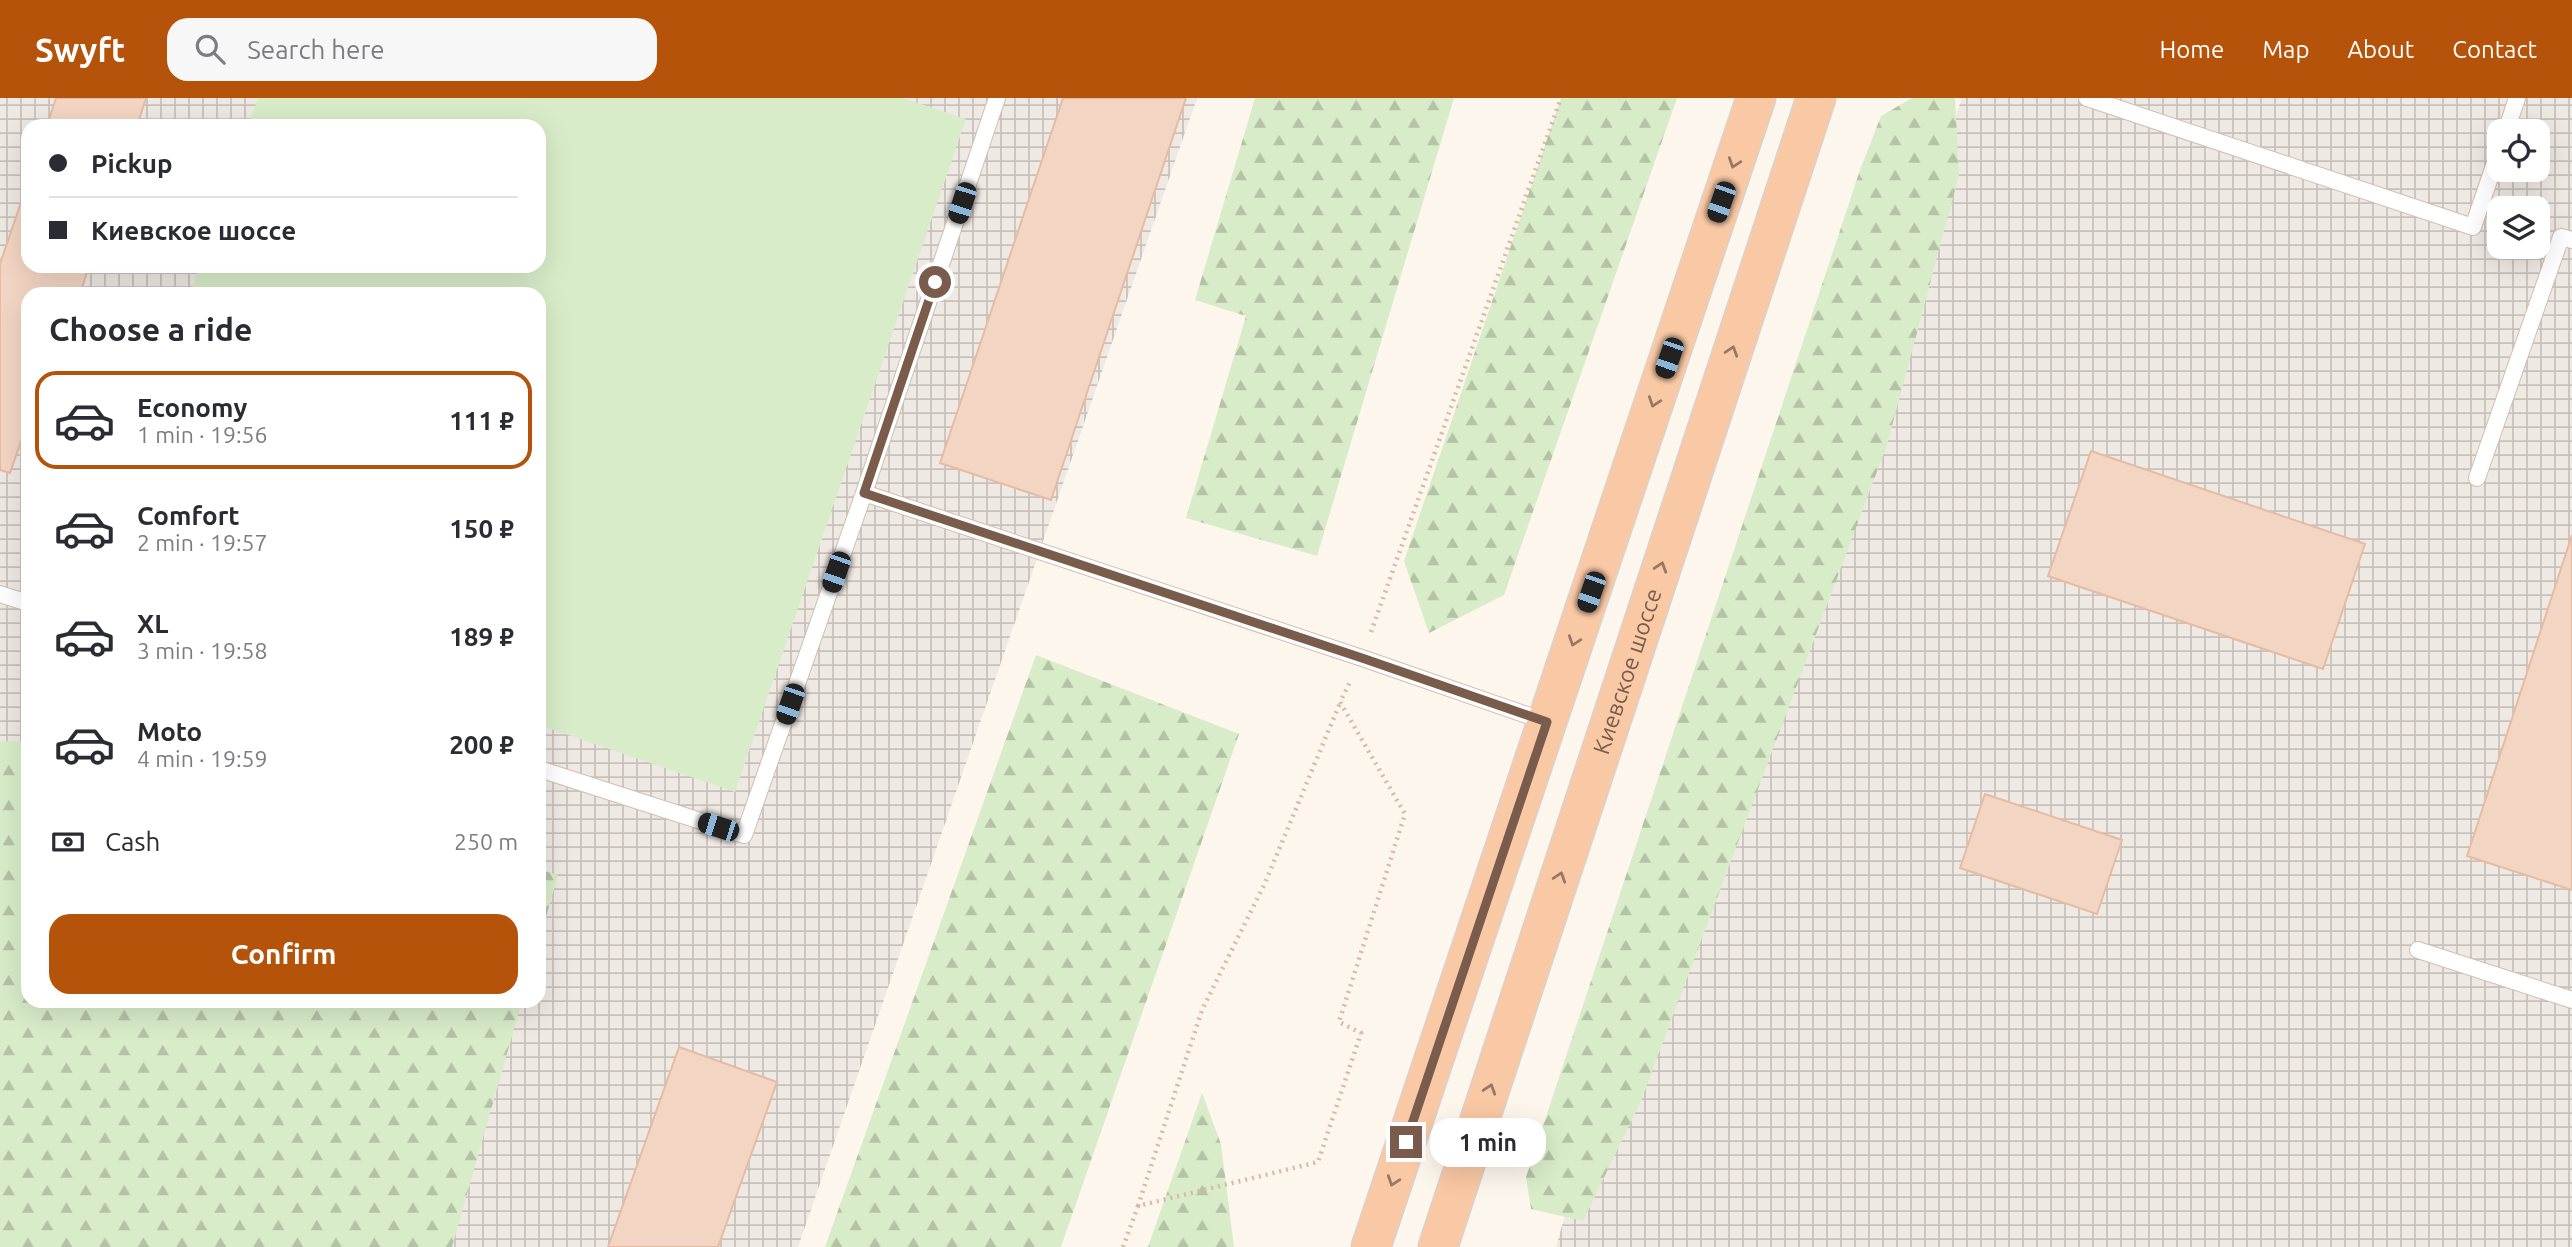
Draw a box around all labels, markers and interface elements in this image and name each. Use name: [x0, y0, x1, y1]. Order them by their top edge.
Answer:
search box: [167, 18, 657, 81]
icon: search: [191, 30, 229, 68]
text: Swyft: [35, 31, 125, 68]
text: Search here: [247, 35, 385, 64]
text: Home: [2159, 36, 2224, 63]
text: Map: [2262, 36, 2309, 63]
text: About: [2347, 36, 2414, 63]
text: Contact: [2452, 36, 2537, 63]
map controls: [2487, 119, 2550, 259]
button: locate: [2487, 119, 2550, 182]
text: Pickup: [91, 149, 173, 178]
one-way arrow: [1728, 156, 1743, 168]
car: [1705, 179, 1738, 225]
car: [946, 180, 979, 226]
button: layers: [2487, 196, 2550, 259]
text: Киевское шоссе: [91, 216, 296, 245]
route start: [919, 266, 951, 298]
text: Choose a ride: [49, 311, 252, 347]
car: [1653, 335, 1686, 381]
one-way arrow: [1724, 346, 1739, 358]
icon: car: [53, 389, 116, 452]
text: Economy: [137, 393, 247, 422]
one-way arrow: [1648, 395, 1662, 407]
text: 111 ₽: [449, 406, 514, 435]
text: 1 min · 19:56: [137, 422, 268, 447]
icon: car: [53, 497, 116, 560]
text: Comfort: [137, 501, 240, 530]
text: 150 ₽: [449, 514, 514, 543]
text: 2 min · 19:57: [137, 530, 268, 555]
car: [820, 549, 853, 595]
one-way arrow: [1653, 562, 1668, 574]
car: [1575, 569, 1608, 615]
street label: Киевское шоссе: [1588, 585, 1666, 757]
icon: car: [53, 605, 116, 668]
text: XL: [137, 609, 168, 638]
text: 189 ₽: [449, 622, 514, 651]
one-way arrow: [1568, 634, 1582, 646]
text: 3 min · 19:58: [137, 638, 268, 663]
car: [774, 681, 807, 727]
icon: car: [53, 713, 116, 776]
text: Moto: [137, 717, 202, 746]
text: 200 ₽: [449, 730, 514, 759]
text: 4 min · 19:59: [137, 746, 268, 771]
car: [695, 811, 742, 843]
icon: cash: [49, 823, 87, 861]
text: Cash: [105, 827, 160, 856]
text: 250 m: [454, 829, 518, 854]
one-way arrow: [1551, 871, 1566, 883]
button: Confirm: [49, 914, 518, 994]
one-way arrow: [1482, 1083, 1496, 1096]
callout: 1 min: [1430, 1118, 1546, 1166]
route end: [1390, 1126, 1422, 1158]
text: 1 min: [1459, 1130, 1517, 1155]
one-way arrow: [1387, 1175, 1401, 1187]

